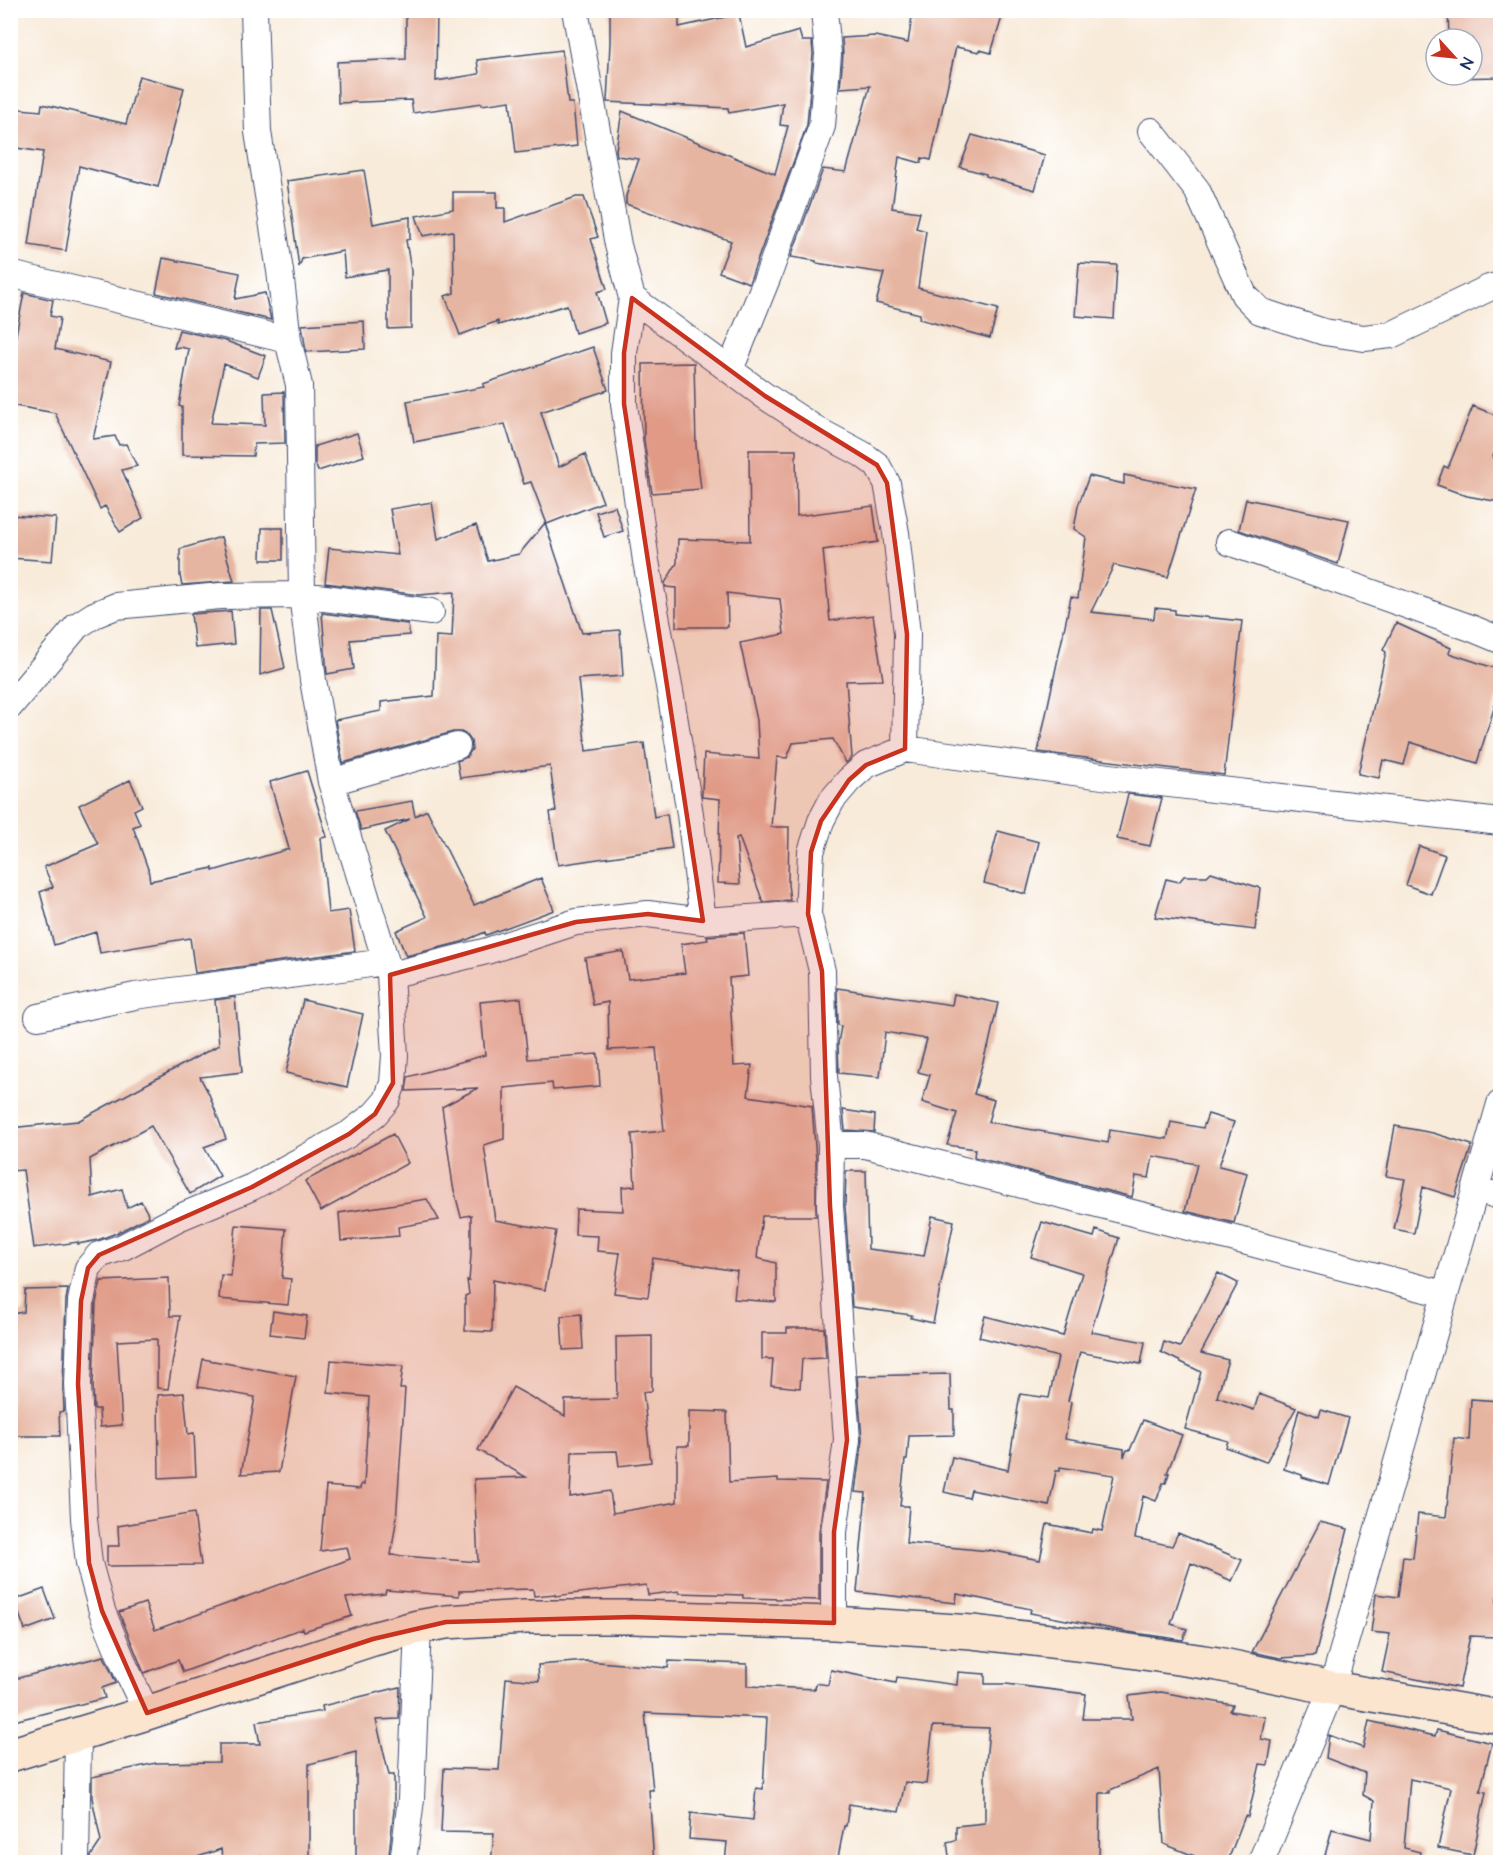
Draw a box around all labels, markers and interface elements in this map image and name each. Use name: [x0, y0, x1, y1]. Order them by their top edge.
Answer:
north arrow: [1424, 27, 1484, 87]
text: N: [1454, 54, 1479, 73]

